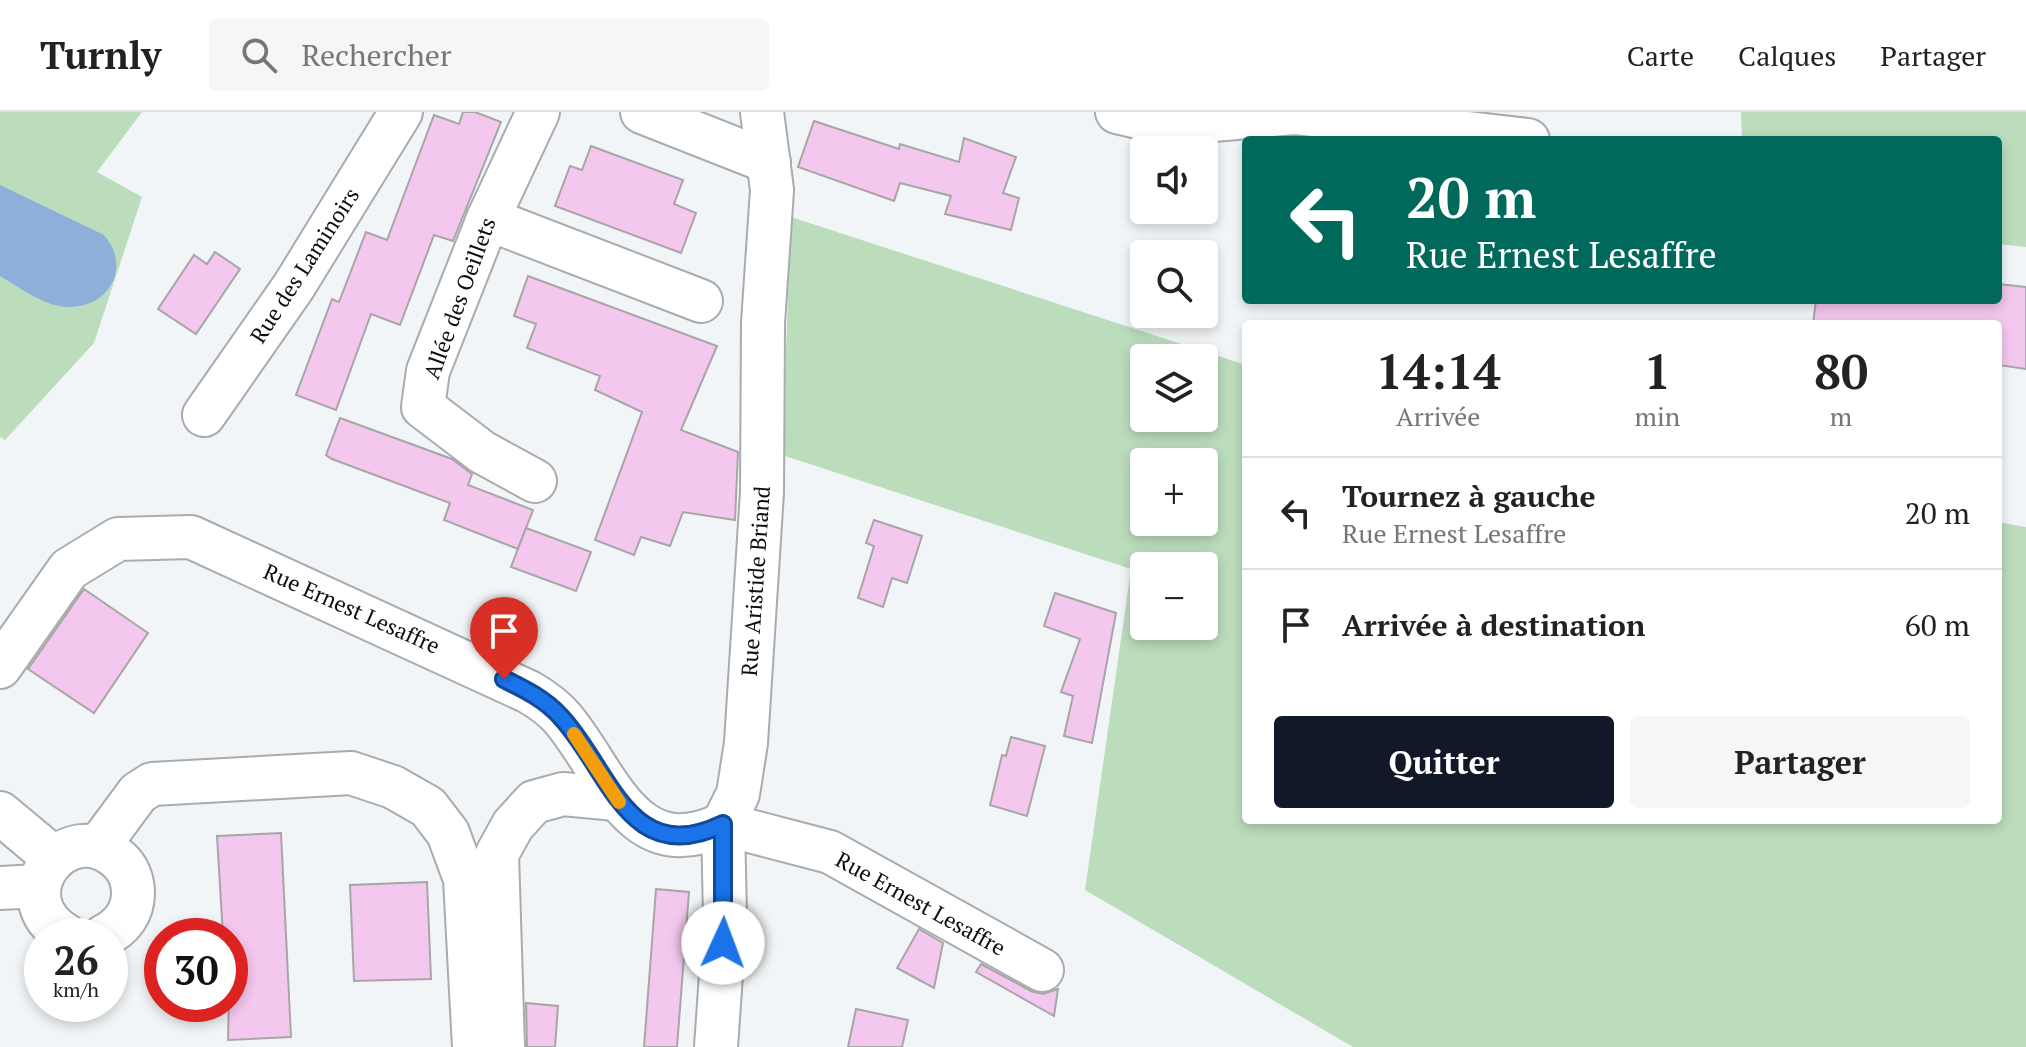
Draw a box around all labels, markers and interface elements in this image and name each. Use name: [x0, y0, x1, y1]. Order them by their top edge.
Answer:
search box: [209, 19, 769, 91]
text: Turnly: [40, 30, 161, 80]
icon: search: [237, 33, 281, 77]
text: Rechercher: [301, 35, 451, 75]
text: Carte: [1627, 37, 1694, 74]
text: Calques: [1738, 37, 1836, 74]
text: Partager: [1880, 37, 1986, 74]
map controls: [1130, 136, 1218, 640]
button: sound: [1130, 136, 1218, 224]
text: 20 m: [1406, 160, 1536, 234]
icon: left: [1274, 168, 1378, 272]
street label: Rue des Laminoirs: [243, 182, 365, 348]
street label: Allée des Oeillets: [416, 213, 502, 383]
text: Rue Ernest Lesaffre: [1406, 231, 1717, 278]
button: search: [1130, 240, 1218, 328]
text: 14:14: [1376, 339, 1501, 403]
text: 1: [1644, 339, 1671, 403]
text: 80: [1814, 339, 1868, 403]
button: layers: [1130, 344, 1218, 432]
text: Arrivée: [1396, 399, 1480, 433]
text: min: [1634, 399, 1680, 433]
text: m: [1830, 399, 1852, 433]
button: +: [1130, 448, 1218, 536]
text: Tournez à gauche: [1342, 476, 1596, 516]
street label: Rue Aristide Briand: [734, 485, 776, 677]
icon: left: [1274, 491, 1318, 535]
text: 20 m: [1905, 493, 1970, 533]
text: Rue Ernest Lesaffre: [1342, 516, 1566, 550]
button: −: [1130, 552, 1218, 640]
street label: Rue Ernest Lesaffre: [259, 556, 445, 660]
pin: [470, 597, 538, 679]
icon: arrive: [1274, 603, 1318, 647]
text: Arrivée à destination: [1342, 605, 1645, 645]
text: 60 m: [1905, 605, 1970, 645]
icon: arrive: [482, 609, 526, 653]
button: Quitter: [1274, 716, 1614, 808]
button: Partager: [1630, 716, 1970, 808]
street label: Rue Ernest Lesaffre: [831, 844, 1011, 962]
position arrow: [681, 901, 765, 985]
speed limit sign: 30: [144, 918, 248, 1022]
text: 26: [53, 933, 99, 986]
text: km/h: [53, 976, 99, 1003]

